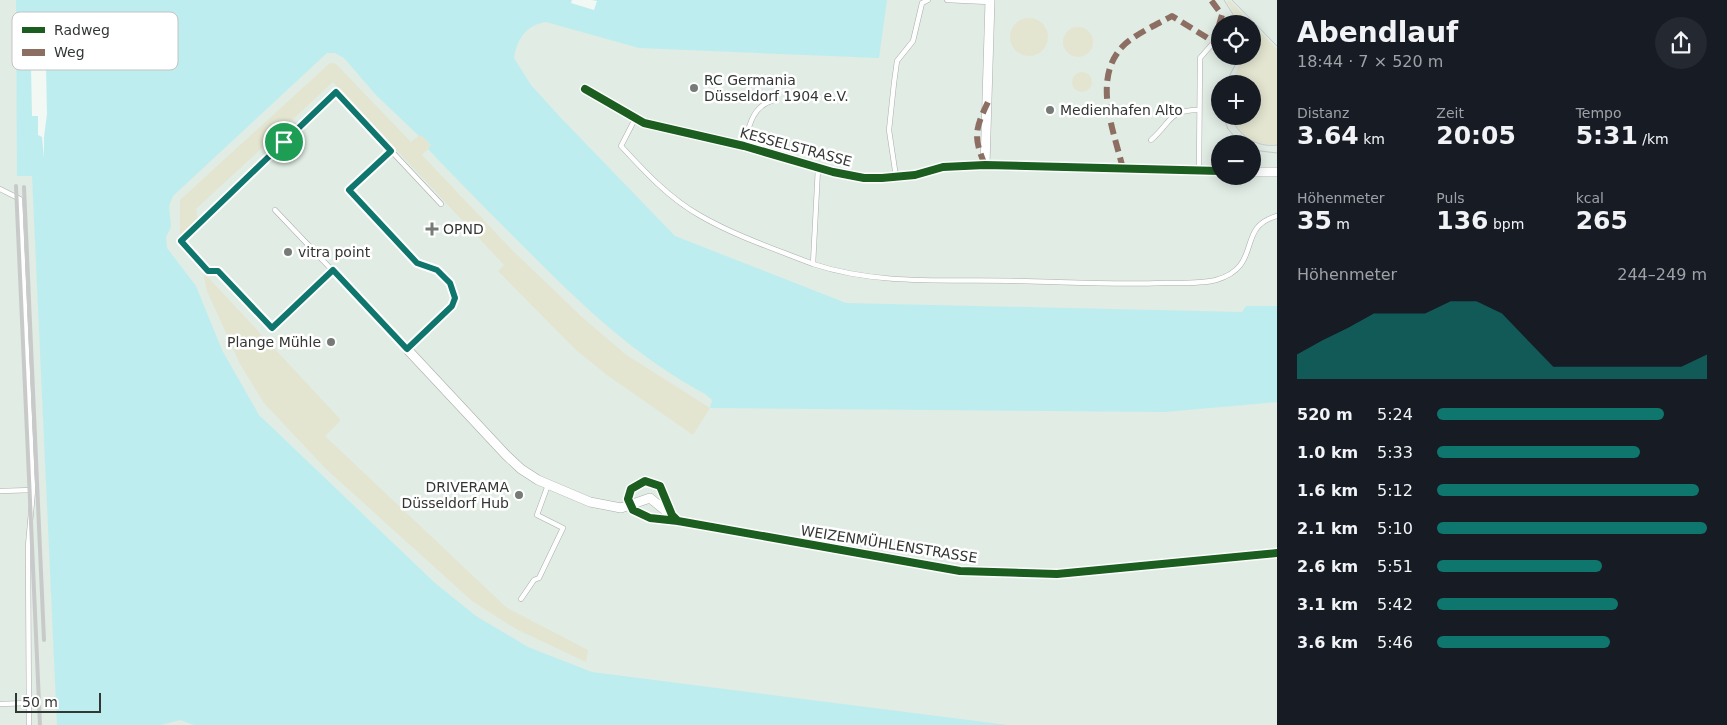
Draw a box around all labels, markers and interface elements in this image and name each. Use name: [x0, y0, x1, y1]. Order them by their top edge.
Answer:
legend: [12, 12, 178, 70]
map controls: [1211, 15, 1261, 185]
button: locate: [1211, 15, 1261, 65]
text: Abendlauf: [1297, 16, 1458, 49]
button: share: [1655, 17, 1707, 69]
text: Radweg: [54, 22, 110, 38]
text: Weg: [54, 44, 85, 60]
text: 18:44 · 7 × 520 m: [1297, 52, 1443, 71]
place label: RC Germania Düsseldorf 1904 e.V.: [704, 72, 849, 104]
button: +: [1211, 75, 1261, 125]
marker: RC Germania Düsseldorf 1904 e.V.: [688, 82, 700, 94]
place label: Medienhafen Alto: [1060, 102, 1183, 118]
marker: Medienhafen Alto: [1044, 104, 1056, 116]
text: Distanz: [1297, 105, 1349, 121]
text: Zeit: [1436, 105, 1464, 121]
text: Tempo: [1576, 105, 1622, 121]
pin: [263, 121, 305, 163]
text: 3.64: [1297, 121, 1359, 150]
text: 20:05: [1436, 121, 1516, 150]
text: 5:31: [1576, 121, 1638, 150]
street label: KESSELSTRASSE: [738, 124, 854, 170]
icon: arrive: [270, 128, 298, 156]
text: km: [1359, 131, 1385, 147]
text: /km: [1638, 131, 1669, 147]
button: −: [1211, 135, 1261, 185]
text: Höhenmeter: [1297, 190, 1385, 206]
text: Puls: [1436, 190, 1465, 206]
text: kcal: [1576, 190, 1604, 206]
text: 35: [1297, 206, 1332, 235]
text: 136: [1436, 206, 1489, 235]
text: 265: [1576, 206, 1628, 235]
text: m: [1332, 216, 1350, 232]
text: bpm: [1489, 216, 1524, 232]
place label: OPND: [443, 221, 484, 237]
marker: OPND: [425, 222, 439, 236]
place label: vitra point: [298, 244, 371, 260]
marker: vitra point: [282, 246, 294, 258]
text: Höhenmeter: [1297, 265, 1397, 284]
text: 244–249 m: [1617, 265, 1707, 284]
place label: Plange Mühle: [227, 334, 321, 350]
marker: Plange Mühle: [325, 336, 337, 348]
text: 520 m: [1297, 405, 1353, 424]
text: 5:24: [1377, 405, 1413, 424]
text: 1.0 km: [1297, 443, 1358, 462]
text: 5:33: [1377, 443, 1413, 462]
place label: DRIVERAMA Düsseldorf Hub: [401, 479, 509, 511]
text: 1.6 km: [1297, 481, 1358, 500]
text: 5:12: [1377, 481, 1413, 500]
marker: DRIVERAMA Düsseldorf Hub: [513, 489, 525, 501]
text: 2.1 km: [1297, 519, 1358, 538]
text: 5:10: [1377, 519, 1413, 538]
street label: WEIZENMÜHLENSTRASSE: [800, 521, 979, 566]
text: 2.6 km: [1297, 557, 1358, 576]
text: 5:51: [1377, 557, 1413, 576]
text: 3.1 km: [1297, 595, 1358, 614]
text: 5:42: [1377, 595, 1413, 614]
text: 3.6 km: [1297, 633, 1358, 652]
text: 5:46: [1377, 633, 1413, 652]
scale bar: [15, 690, 101, 713]
text: 50 m: [22, 694, 58, 710]

